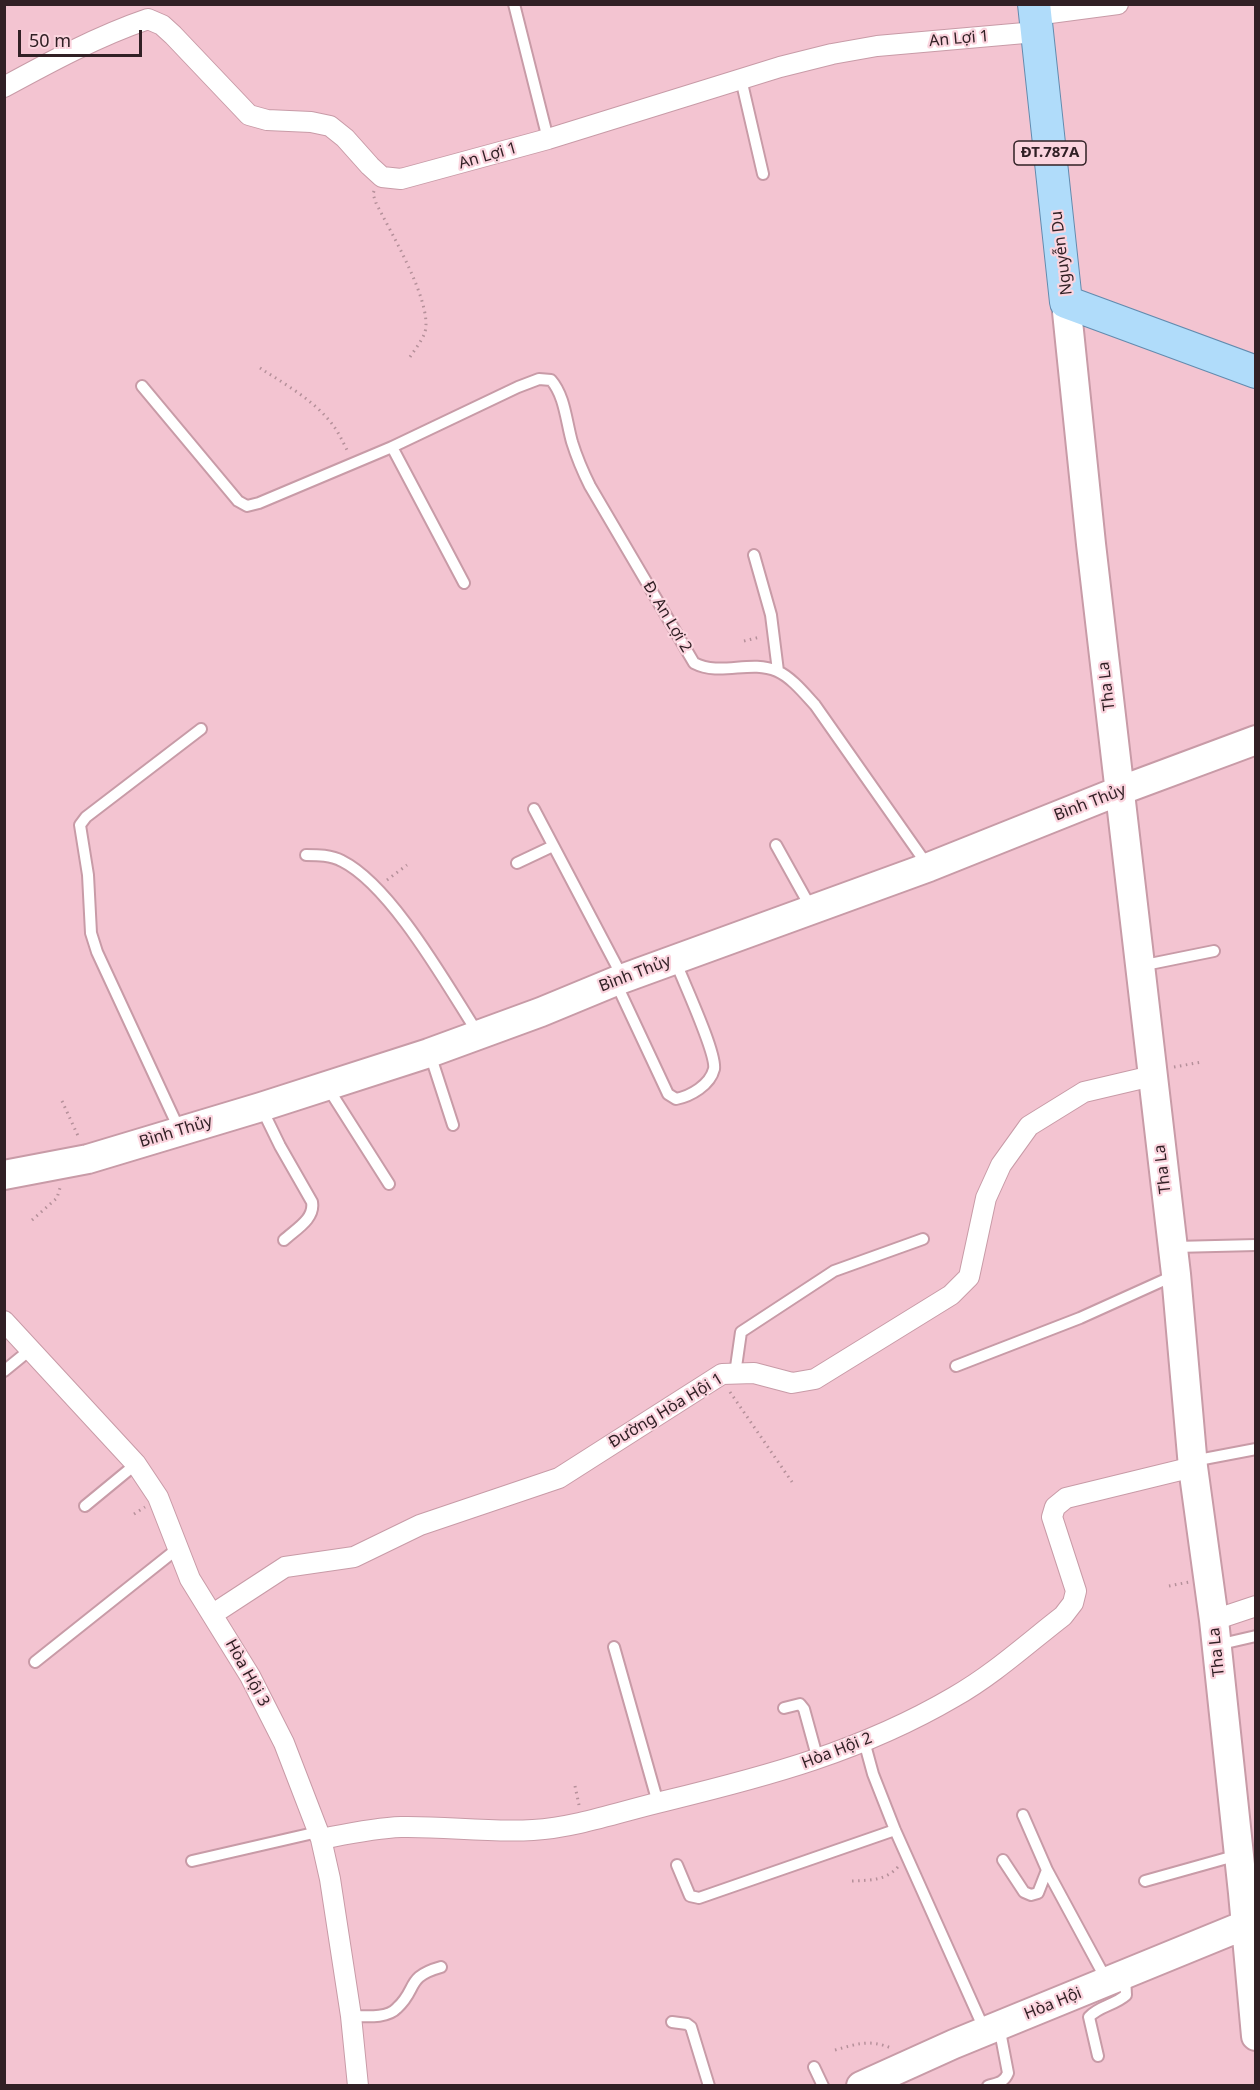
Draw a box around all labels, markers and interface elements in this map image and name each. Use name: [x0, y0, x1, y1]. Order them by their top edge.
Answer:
scale bar: [21, 18, 146, 56]
street label: An Lợi 1: [928, 27, 990, 51]
text: 50 m: [29, 28, 71, 52]
street label: An Lợi 1: [457, 139, 519, 173]
road number: ĐT.787A: [1014, 141, 1086, 165]
street label: Nguyễn Du: [1047, 210, 1077, 296]
street label: Đ. An Lợi 2: [638, 578, 696, 656]
street label: Tha La: [1094, 660, 1120, 712]
street label: Bình Thủy: [1051, 781, 1129, 825]
street label: Bình Thủy: [596, 952, 674, 996]
street label: Bình Thủy: [137, 1112, 215, 1152]
street label: Tha La: [1150, 1143, 1176, 1195]
street label: Đường Hòa Hội 1: [605, 1369, 727, 1453]
street label: Tha La: [1205, 1626, 1229, 1678]
street label: Hòa Hội 3: [221, 1636, 273, 1710]
street label: Hòa Hội 2: [799, 1729, 875, 1773]
street label: Hòa Hội: [1021, 1984, 1085, 2024]

